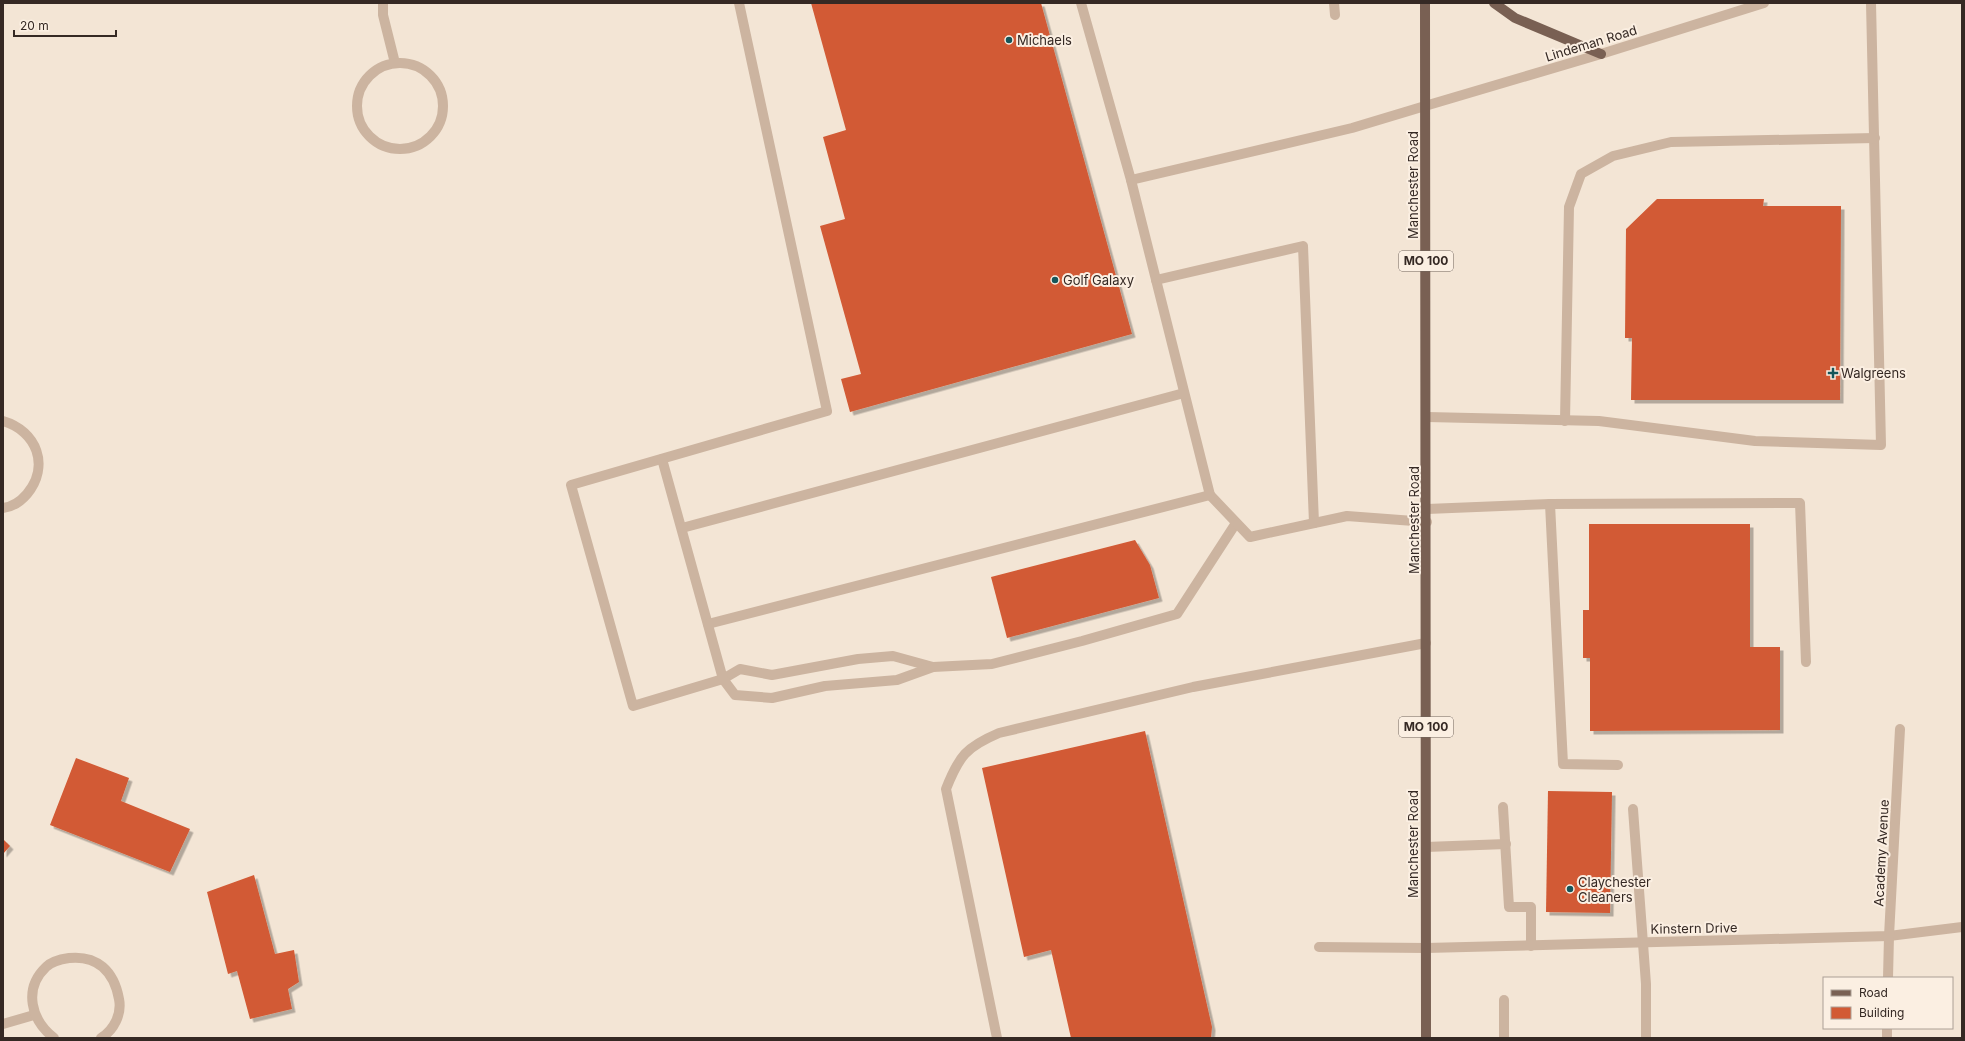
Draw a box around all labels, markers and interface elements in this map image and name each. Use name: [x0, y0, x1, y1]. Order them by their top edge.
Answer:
scale bar: [14, 12, 116, 38]
text: 20 m: [20, 18, 49, 33]
street label: Lindeman Road: [1543, 21, 1639, 65]
place label: Michaels: [1017, 32, 1072, 48]
marker: Michaels: [1004, 35, 1014, 45]
street label: Manchester Road: [1405, 131, 1421, 239]
road number: MO 100: [1399, 251, 1453, 271]
place label: Golf Galaxy: [1063, 272, 1134, 288]
marker: Golf Galaxy: [1050, 275, 1060, 285]
place label: Walgreens: [1841, 365, 1906, 381]
marker: Walgreens: [1828, 368, 1838, 378]
street label: Manchester Road: [1406, 466, 1422, 574]
road number: MO 100: [1399, 717, 1453, 737]
street label: Manchester Road: [1405, 790, 1421, 898]
street label: Academy Avenue: [1870, 799, 1892, 907]
place label: Claychester Cleaners: [1578, 874, 1651, 905]
marker: Claychester Cleaners: [1565, 884, 1575, 894]
street label: Kinstern Drive: [1650, 919, 1738, 937]
legend: [1823, 977, 1953, 1029]
text: Road: [1859, 985, 1888, 1000]
text: Building: [1859, 1005, 1904, 1020]

